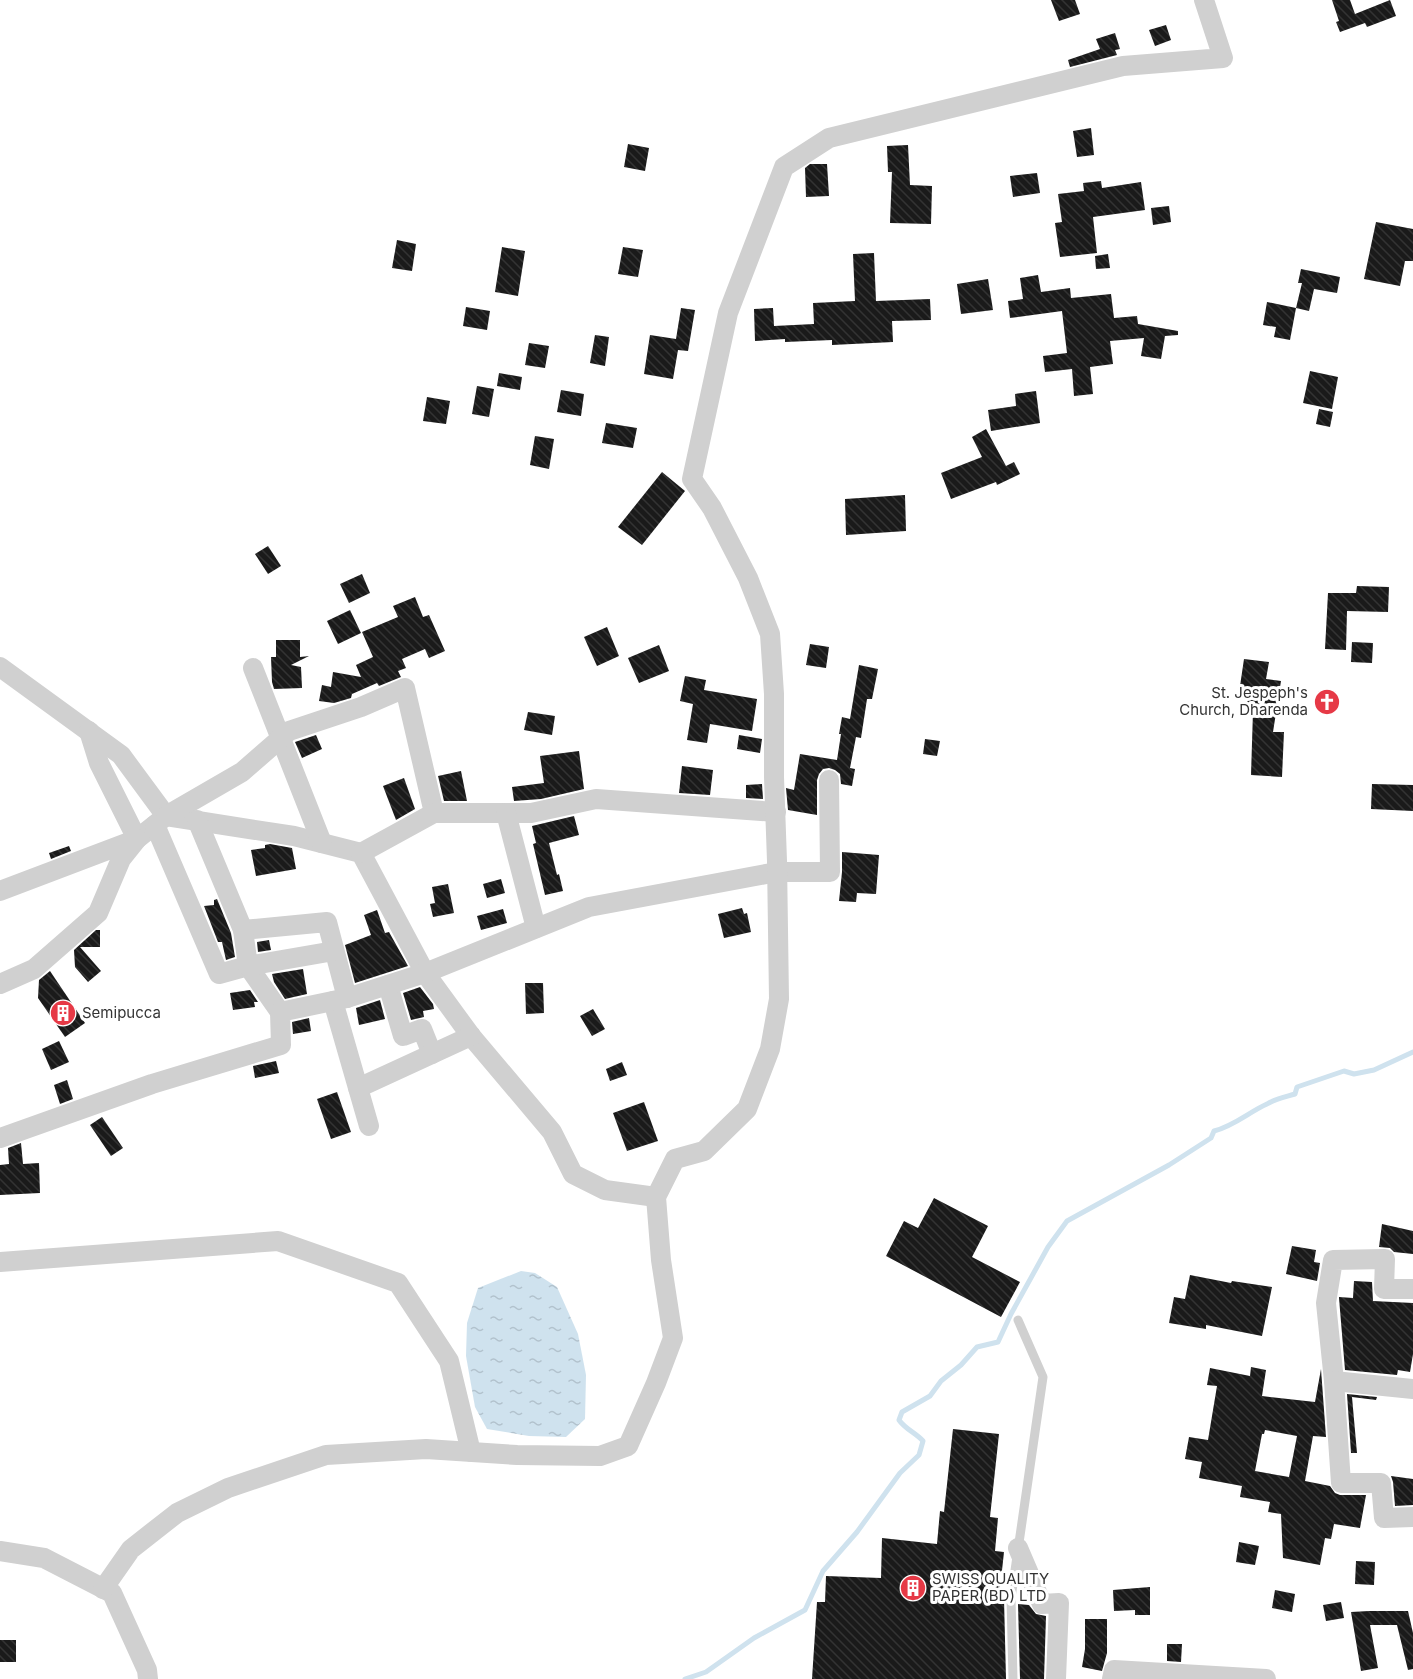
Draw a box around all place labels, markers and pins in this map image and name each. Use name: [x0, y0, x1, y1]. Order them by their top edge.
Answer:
place label: St. Jespeph's Church, Dharenda: [1179, 683, 1308, 719]
church icon: St. Jespeph's Church, Dharenda: [1312, 687, 1342, 717]
building icon: Semipucca: [48, 998, 78, 1028]
place label: Semipucca: [82, 1003, 161, 1022]
place label: SWISS QUALITY PAPER (BD) LTD: [932, 1569, 1049, 1605]
building icon: SWISS QUALITY PAPER (BD) LTD: [898, 1573, 928, 1603]

